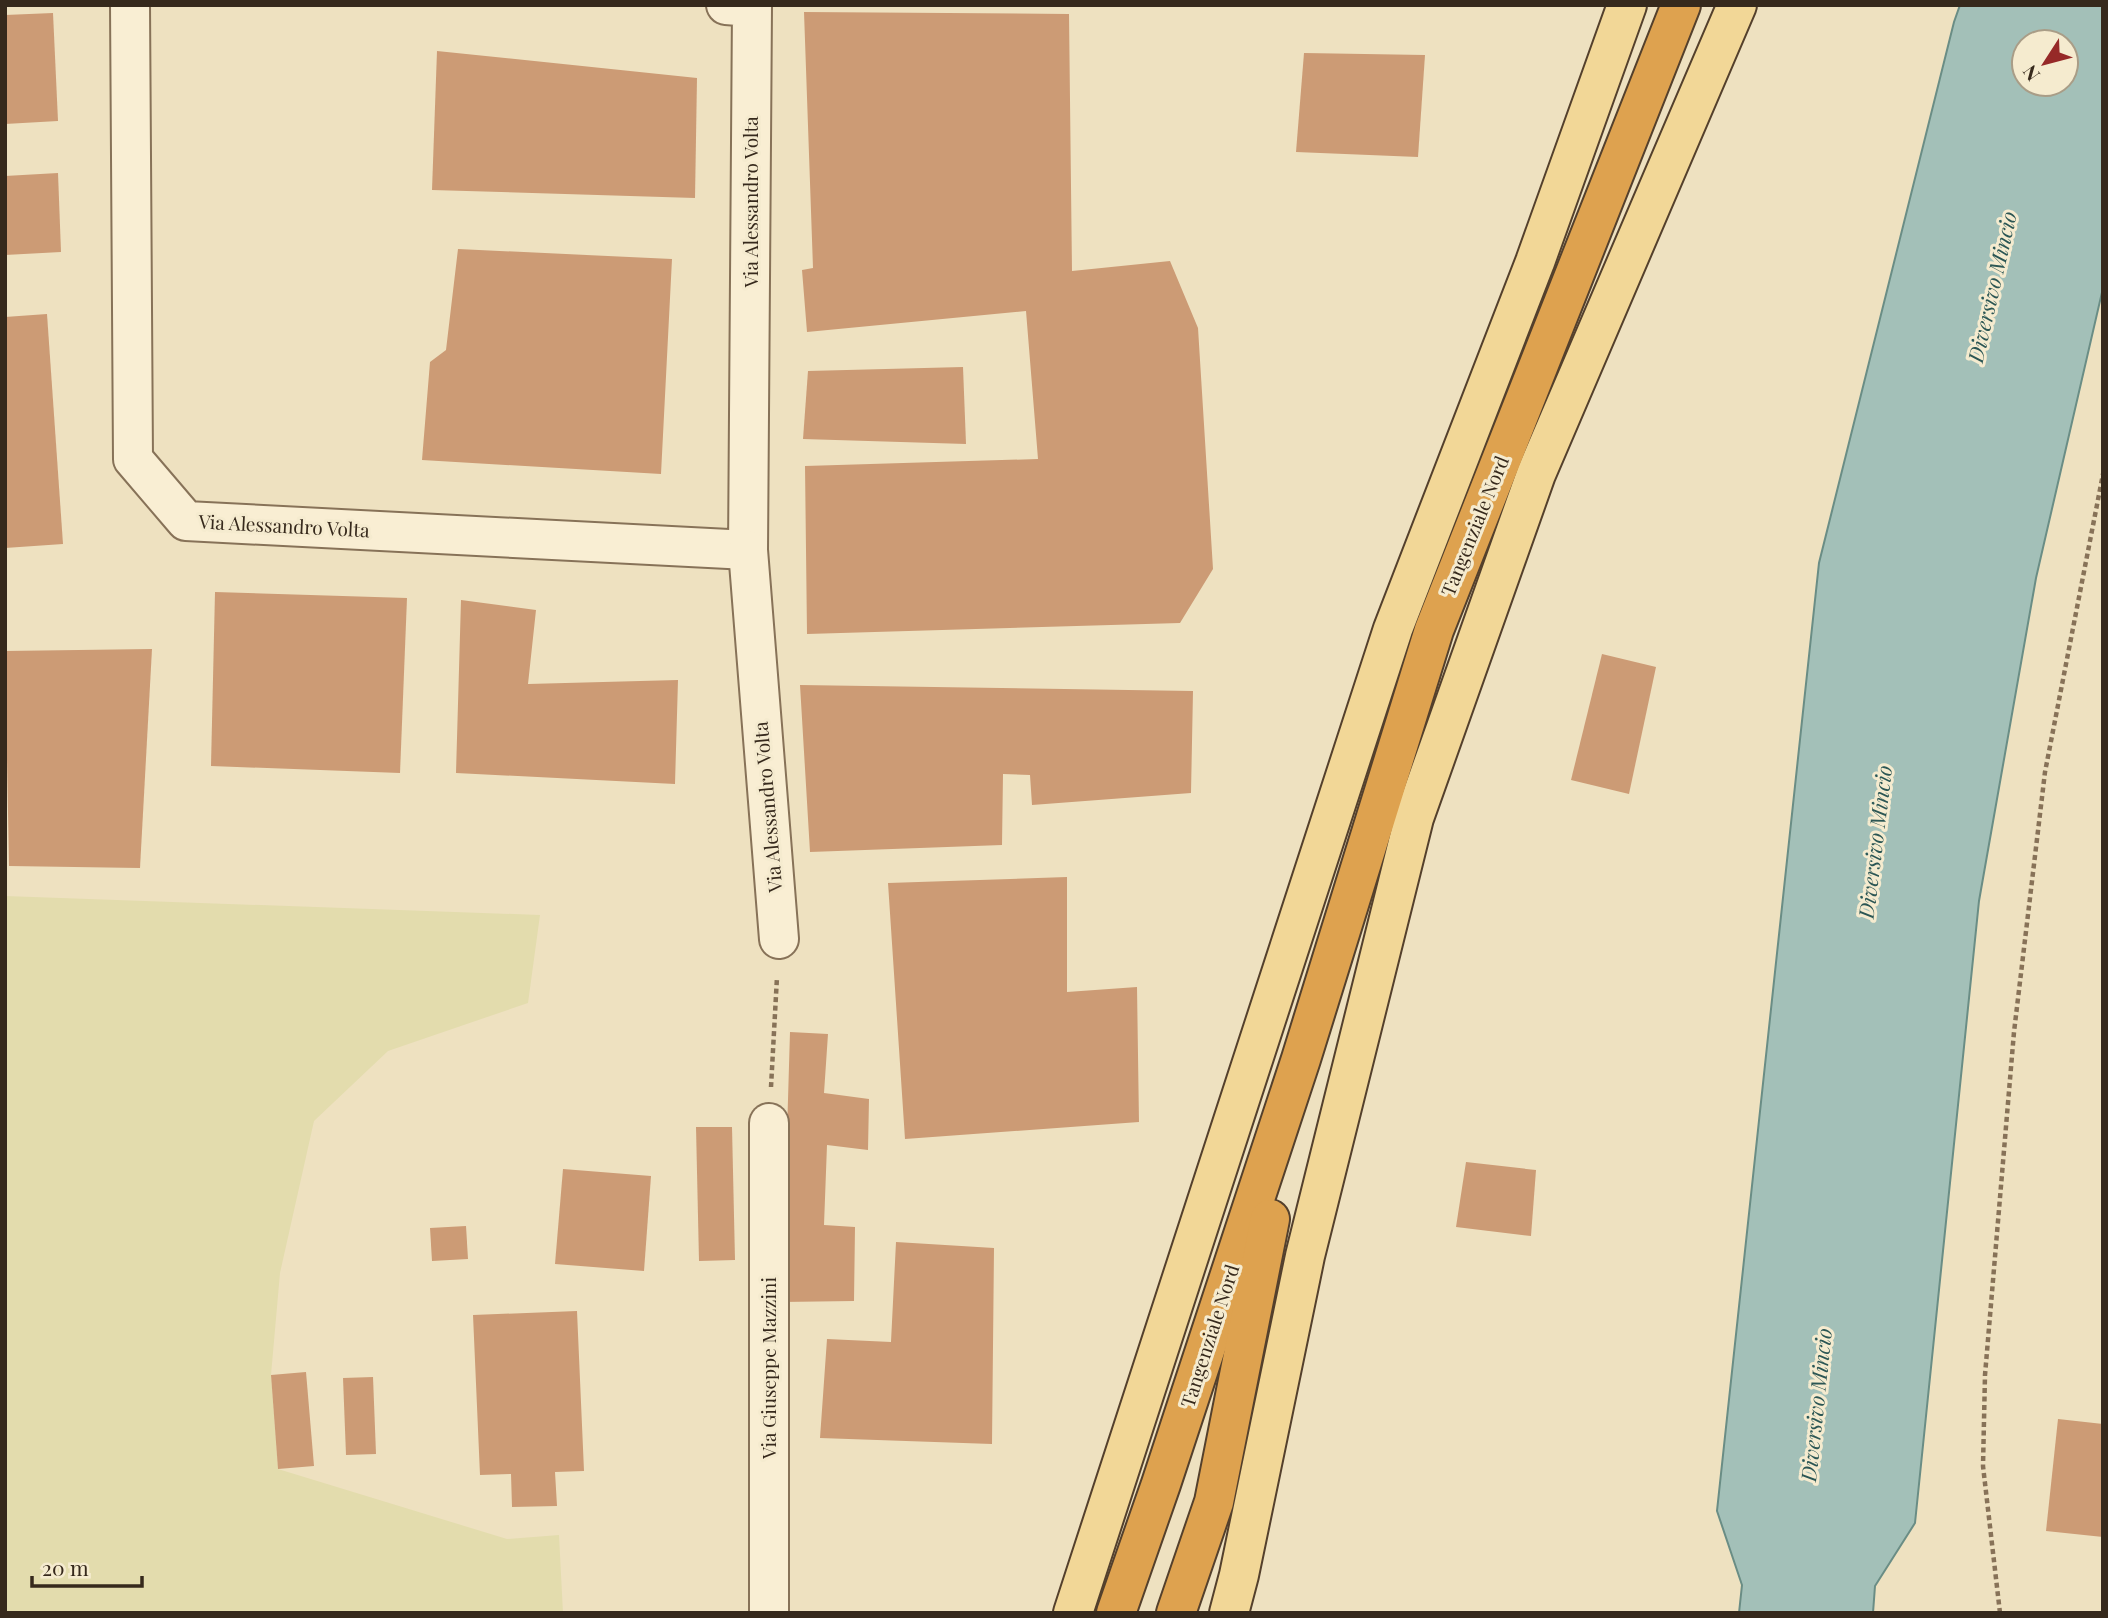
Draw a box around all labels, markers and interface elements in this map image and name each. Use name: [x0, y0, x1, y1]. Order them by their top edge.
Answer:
north arrow: [2010, 28, 2080, 98]
text: N: [2016, 60, 2045, 87]
street label: Via Alessandro Volta: [737, 116, 763, 289]
water label: Diversivo Mincio: [1960, 208, 2022, 366]
street label: Tangenziale Nord: [1434, 452, 1514, 600]
street label: Via Alessandro Volta: [197, 507, 371, 542]
street label: Via Alessandro Volta: [747, 720, 788, 895]
water label: Diversivo Mincio: [1851, 764, 1897, 921]
street label: Tangenziale Nord: [1174, 1261, 1244, 1411]
street label: Via Giuseppe Mazzini: [755, 1277, 781, 1460]
water label: Diversivo Mincio: [1793, 1327, 1837, 1484]
scale bar: [32, 1544, 142, 1588]
text: 20 m: [42, 1553, 89, 1581]

